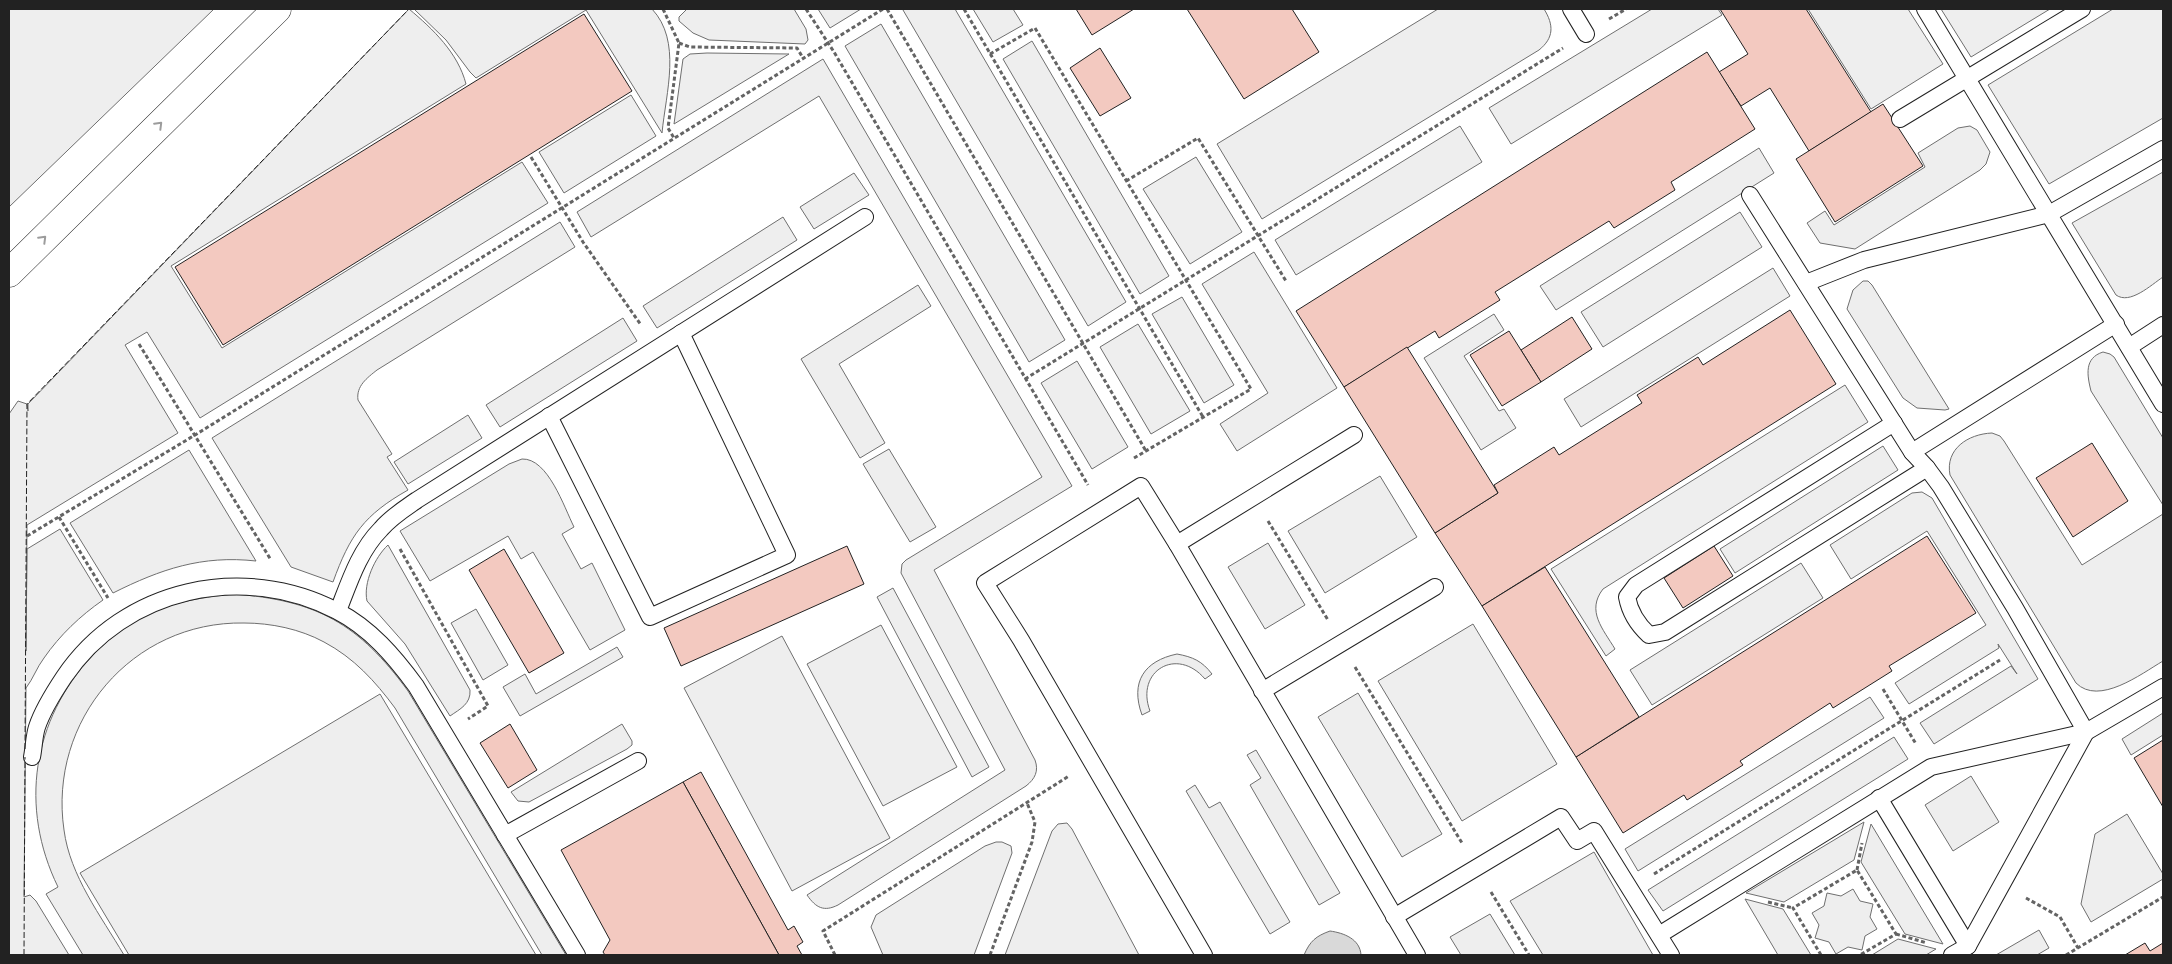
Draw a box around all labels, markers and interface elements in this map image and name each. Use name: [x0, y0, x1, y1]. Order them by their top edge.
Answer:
one-way arrow: [153, 121, 162, 130]
one-way arrow: [38, 235, 47, 244]

